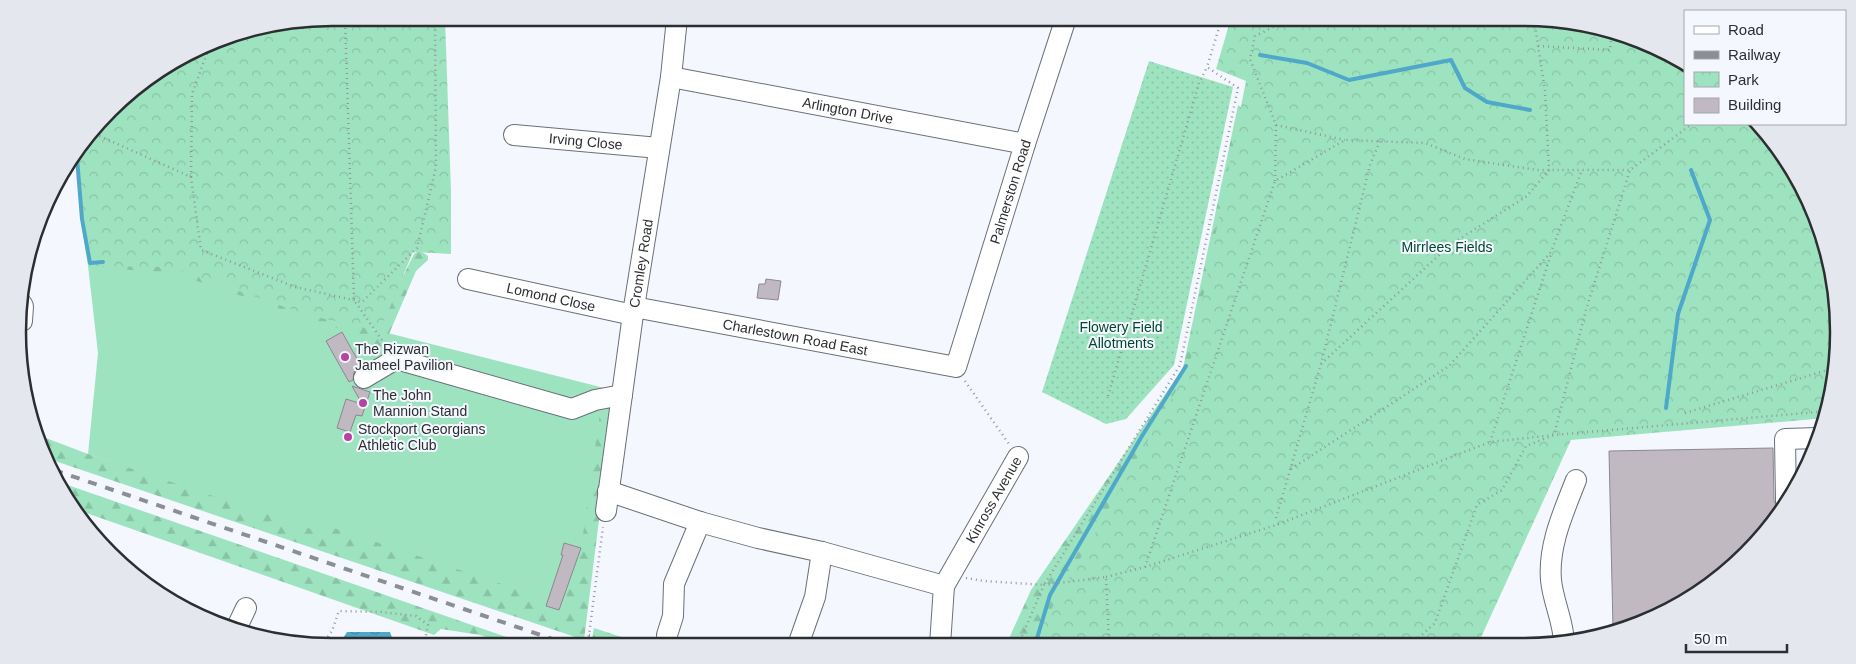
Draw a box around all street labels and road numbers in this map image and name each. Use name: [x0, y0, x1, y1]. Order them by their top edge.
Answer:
street label: Arlington Drive: [801, 94, 895, 127]
street label: Irving Close: [548, 130, 623, 153]
street label: Palmerston Road: [987, 138, 1034, 246]
street label: Cromley Road: [626, 218, 656, 309]
street label: Lomond Close: [505, 280, 597, 315]
street label: Charlestown Road East: [721, 316, 869, 358]
street label: Kinross Avenue: [962, 453, 1025, 546]

